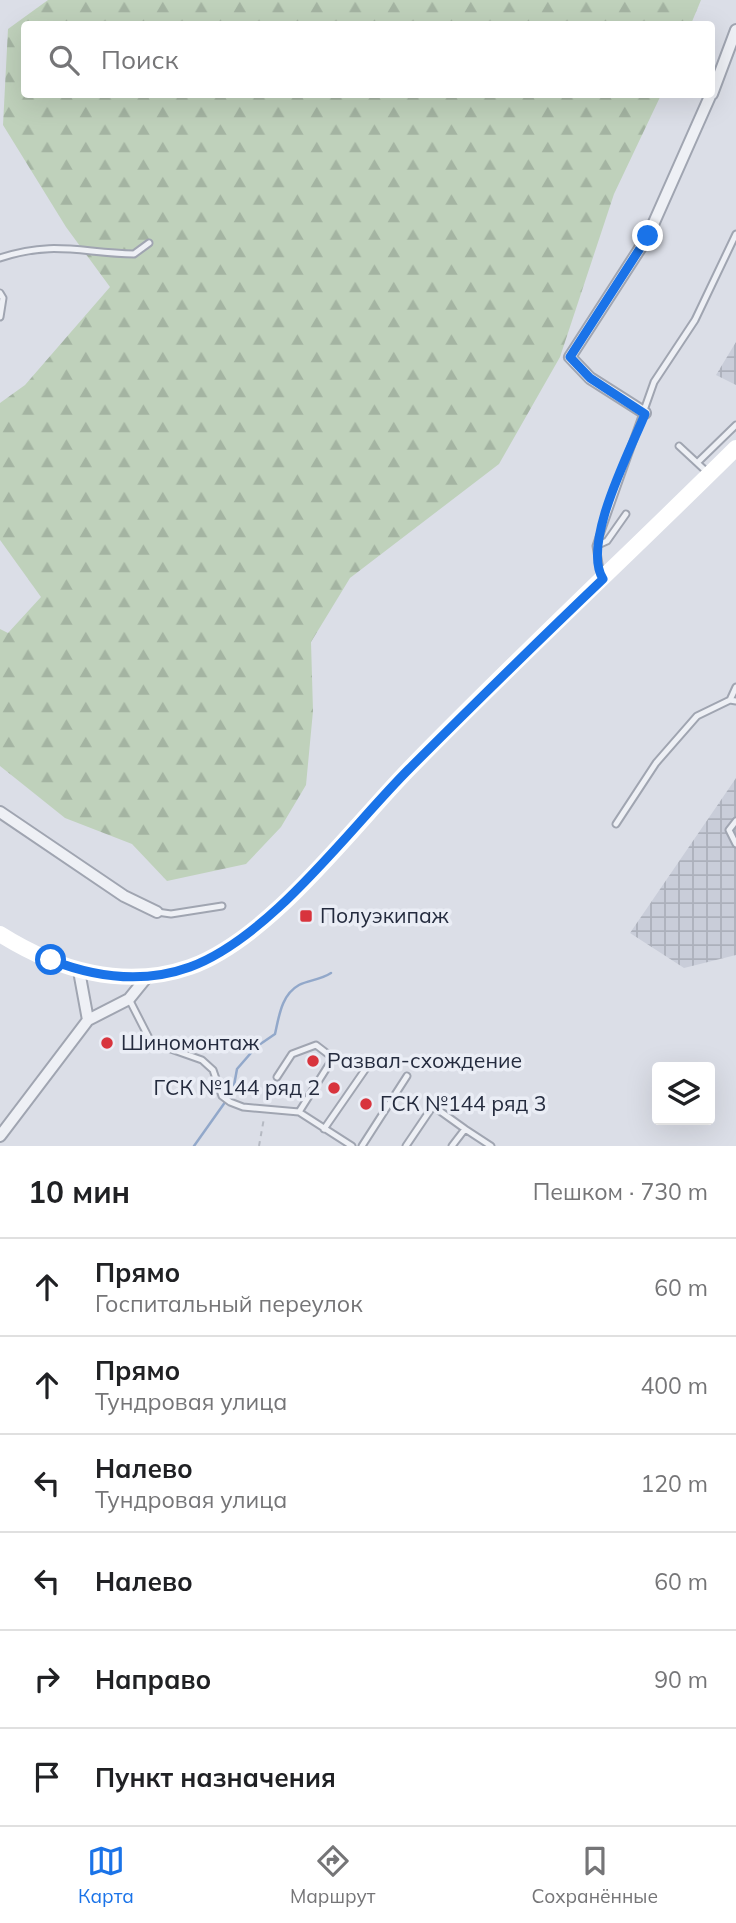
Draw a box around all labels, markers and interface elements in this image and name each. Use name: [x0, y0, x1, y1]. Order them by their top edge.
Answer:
search box: [21, 21, 715, 98]
icon: search: [45, 41, 83, 79]
text: Поиск: [101, 43, 179, 76]
route end: [632, 220, 663, 251]
place label: Полуэкипаж: [320, 902, 449, 928]
marker: Полуэкипаж: [298, 908, 314, 924]
route start: [35, 944, 66, 975]
place label: Шиномонтаж: [121, 1029, 259, 1055]
marker: Шиномонтаж: [99, 1035, 115, 1051]
place label: Развал-схождение: [327, 1047, 522, 1073]
marker: Развал-схождение: [305, 1053, 321, 1069]
map controls: [652, 1062, 715, 1125]
button: layers: [652, 1062, 715, 1125]
place label: ГСК №144 ряд 2: [154, 1074, 320, 1100]
marker: ГСК №144 ряд 2: [326, 1080, 342, 1096]
place label: ГСК №144 ряд 3: [380, 1090, 546, 1116]
marker: ГСК №144 ряд 3: [358, 1096, 374, 1112]
text: 10 мин: [28, 1173, 130, 1211]
text: Пешком · 730 m: [533, 1177, 708, 1206]
text: Прямо: [95, 1256, 180, 1289]
icon: ahead: [28, 1268, 66, 1306]
text: 60 m: [654, 1273, 708, 1302]
text: Госпитальный переулок: [95, 1289, 363, 1318]
text: Прямо: [95, 1354, 180, 1387]
icon: ahead: [28, 1366, 66, 1404]
text: 400 m: [640, 1371, 708, 1400]
text: Тундровая улица: [95, 1387, 287, 1416]
text: Налево: [95, 1452, 193, 1485]
icon: left: [28, 1464, 66, 1502]
text: 120 m: [640, 1469, 708, 1498]
text: Тундровая улица: [95, 1485, 287, 1514]
icon: left: [28, 1562, 66, 1600]
text: Налево: [95, 1565, 193, 1598]
text: 60 m: [654, 1567, 708, 1596]
icon: right: [28, 1660, 66, 1698]
text: Направо: [95, 1663, 211, 1696]
text: 90 m: [654, 1665, 708, 1694]
icon: arrive: [28, 1758, 66, 1796]
text: Пункт назначения: [95, 1761, 336, 1794]
tab: Карта: [78, 1842, 134, 1908]
tab: Маршрут: [290, 1842, 375, 1908]
tab: Сохранённые: [531, 1842, 658, 1908]

